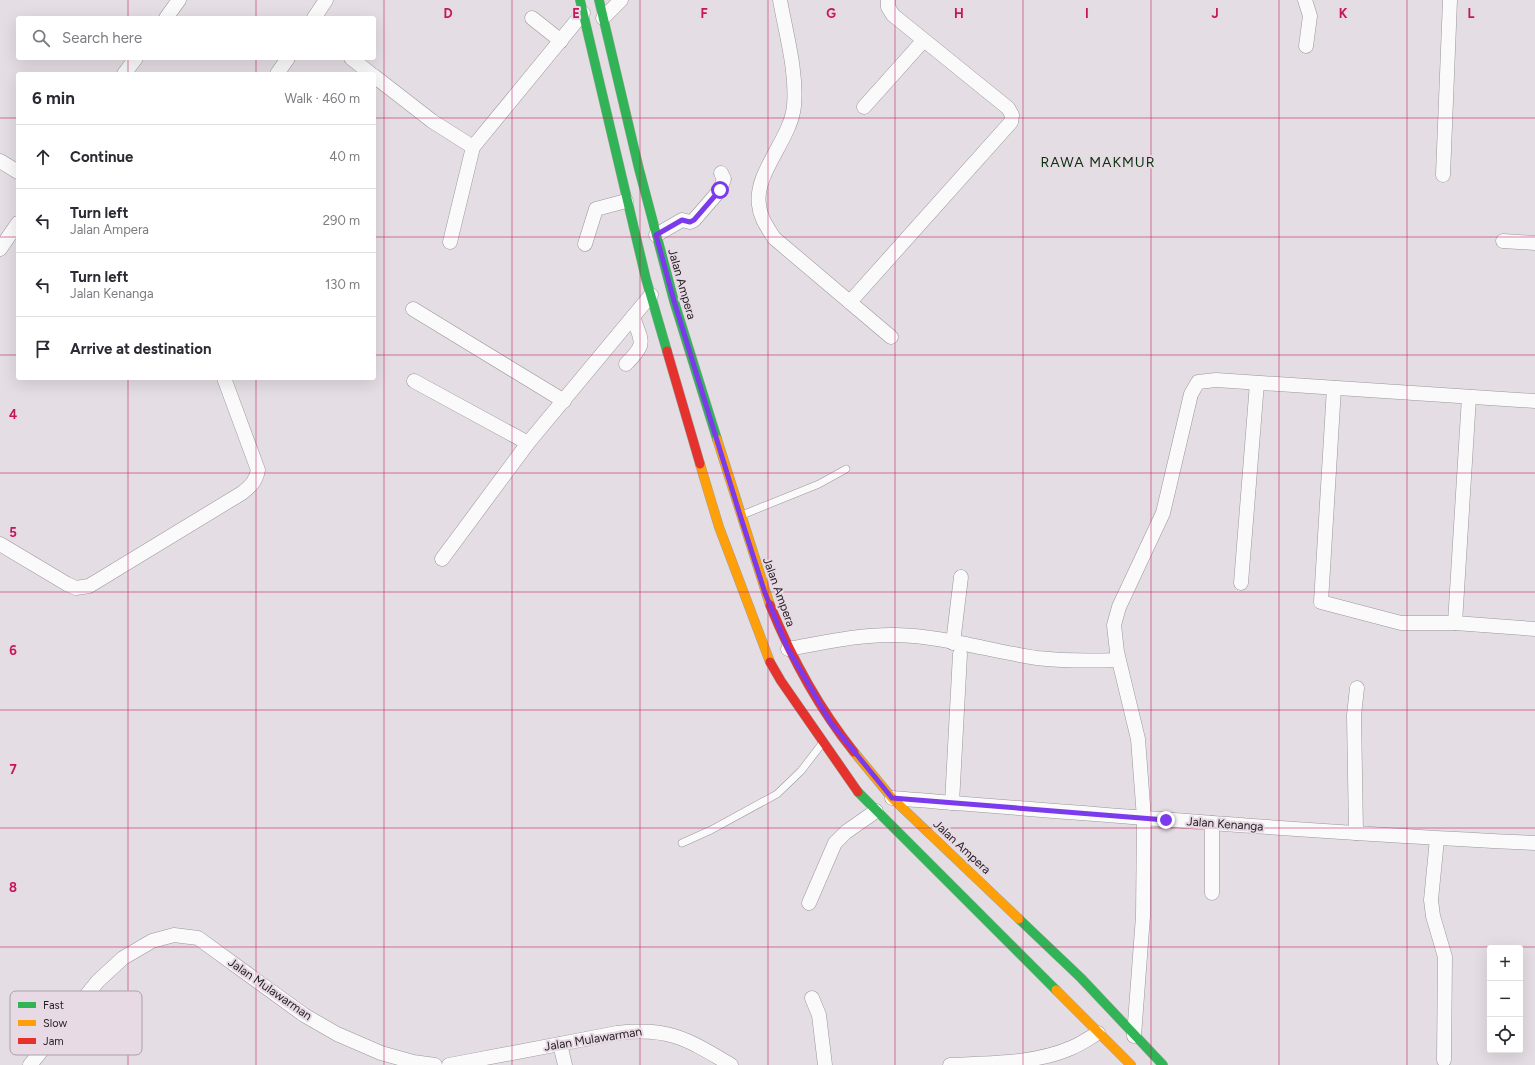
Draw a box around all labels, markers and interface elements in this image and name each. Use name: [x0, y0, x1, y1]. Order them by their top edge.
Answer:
text: D: [443, 6, 453, 21]
text: E: [572, 6, 580, 21]
text: F: [700, 6, 708, 21]
text: G: [826, 6, 836, 21]
text: H: [954, 6, 964, 21]
text: I: [1085, 6, 1089, 21]
text: J: [1211, 6, 1219, 21]
text: K: [1339, 6, 1348, 21]
text: L: [1468, 6, 1475, 21]
search box: [16, 16, 376, 60]
icon: search: [30, 27, 52, 49]
text: Search here: [62, 29, 142, 47]
text: 6 min: [32, 88, 75, 108]
text: Walk · 460 m: [284, 91, 360, 106]
icon: ahead: [32, 146, 54, 168]
text: Continue: [70, 148, 133, 166]
text: 40 m: [329, 149, 360, 164]
district label: RAWA MAKMUR: [1040, 154, 1156, 171]
route start: [711, 181, 729, 199]
text: Turn left: [70, 204, 128, 222]
icon: left: [32, 210, 54, 232]
text: 290 m: [323, 213, 360, 228]
text: Jalan Ampera: [70, 222, 149, 237]
street label: Jalan Ampera: [665, 247, 699, 321]
text: Turn left: [70, 268, 128, 286]
icon: left: [32, 274, 54, 296]
text: 130 m: [325, 277, 360, 292]
text: Jalan Kenanga: [70, 286, 154, 301]
icon: arrive: [32, 338, 54, 360]
text: Arrive at destination: [70, 340, 211, 358]
text: 4: [9, 407, 17, 422]
text: 5: [9, 525, 17, 540]
street label: Jalan Ampera: [760, 555, 798, 629]
text: 6: [9, 643, 17, 658]
text: 7: [9, 762, 17, 777]
route end: [1157, 811, 1175, 829]
street label: Jalan Kenanga: [1186, 814, 1264, 834]
street label: Jalan Ampera: [931, 817, 993, 877]
text: 8: [9, 880, 17, 895]
map controls: [1487, 945, 1523, 1053]
button: +: [1487, 945, 1523, 981]
street label: Jalan Mulawarman: [226, 955, 315, 1023]
button: −: [1487, 981, 1523, 1017]
legend: [10, 991, 142, 1055]
text: Fast: [43, 999, 64, 1012]
text: Slow: [43, 1017, 67, 1030]
button: locate: [1487, 1017, 1523, 1053]
street label: Jalan Mulawarman: [543, 1024, 643, 1054]
text: Jam: [43, 1035, 64, 1048]

